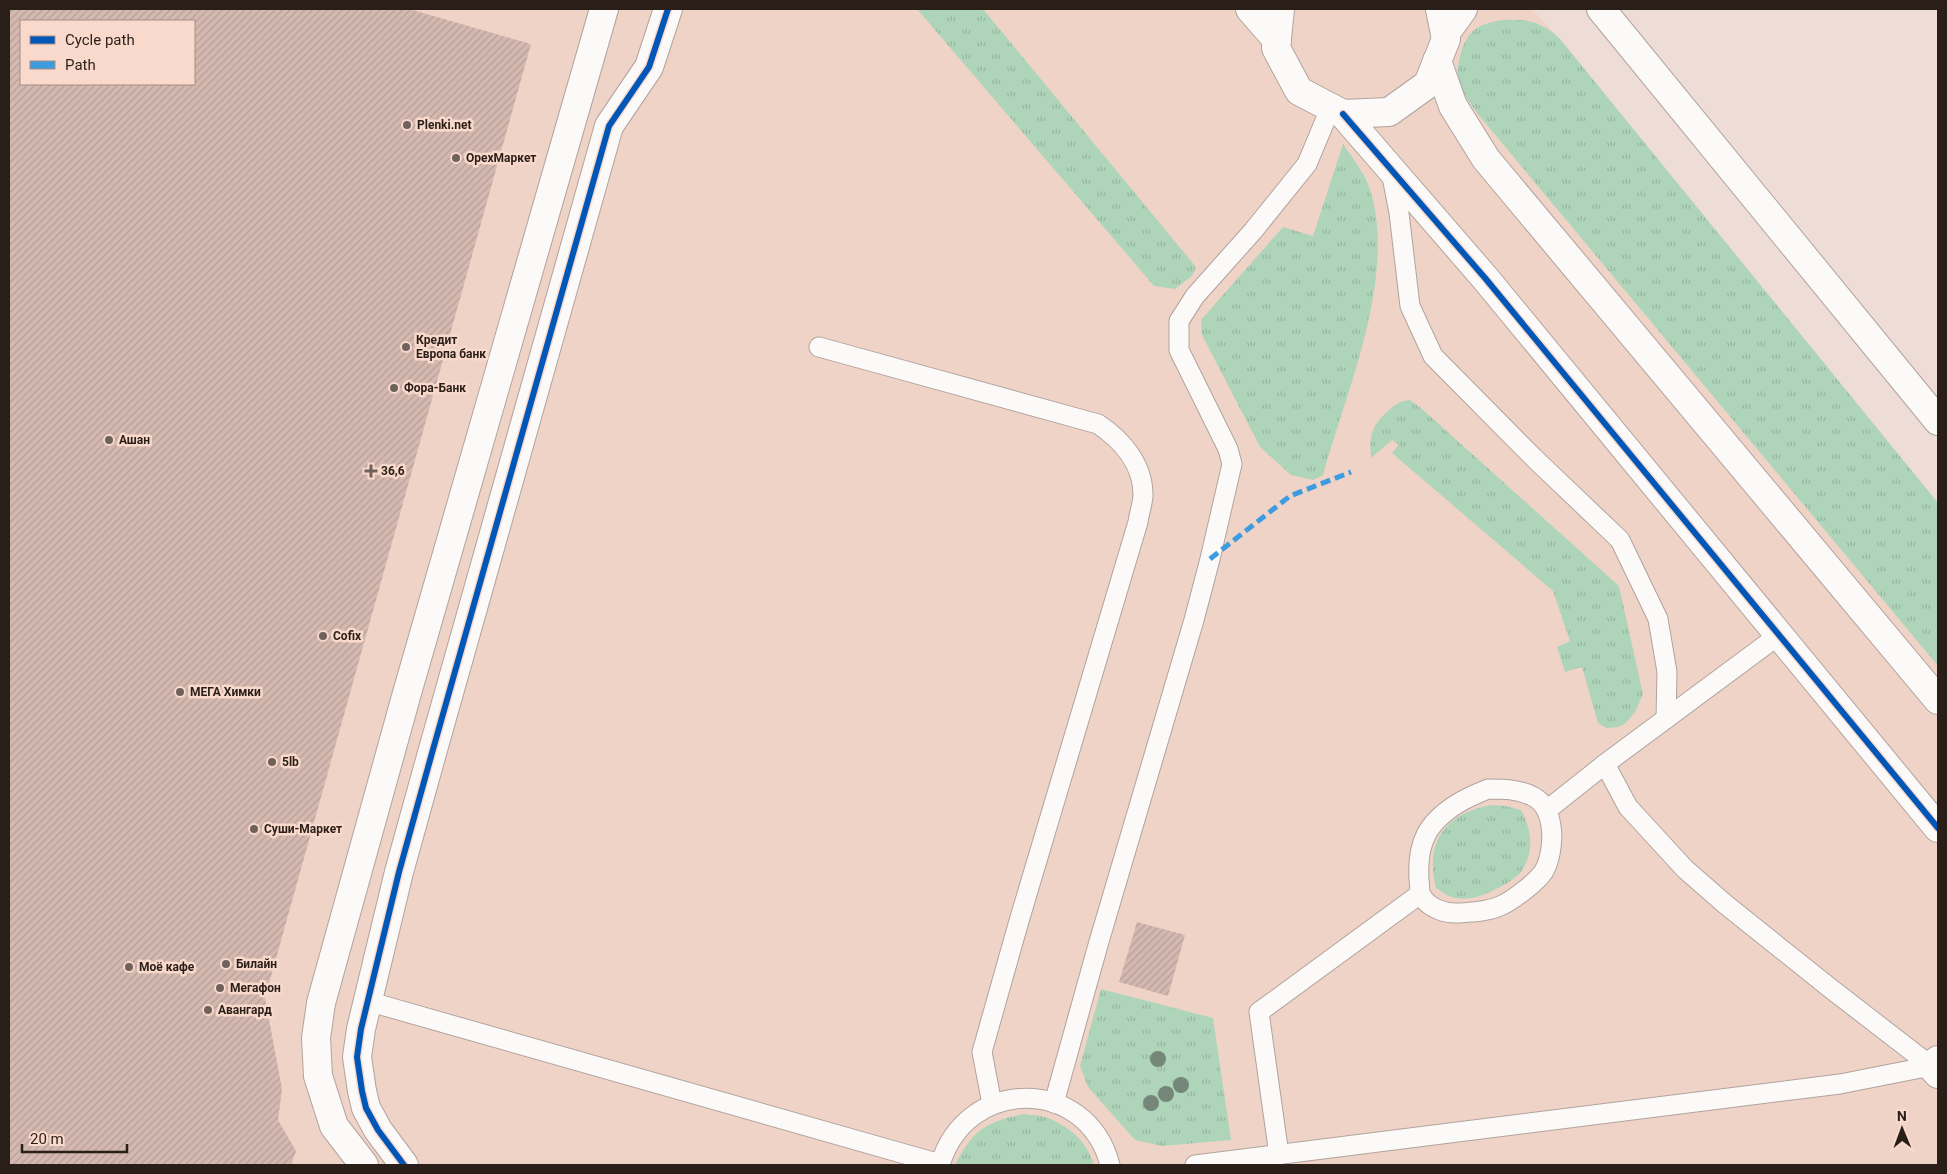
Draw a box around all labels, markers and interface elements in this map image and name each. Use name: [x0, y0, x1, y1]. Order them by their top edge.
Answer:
legend: [20, 20, 195, 85]
text: Cycle path: [65, 31, 135, 49]
text: Path: [65, 56, 96, 74]
place label: Plenki.net: [417, 118, 471, 132]
marker: Plenki.net: [401, 119, 413, 131]
place label: ОрехМаркет: [466, 151, 536, 165]
marker: ОрехМаркет: [450, 152, 462, 164]
place label: Кредит Европа банк: [416, 333, 486, 361]
marker: Кредит Европа банк: [400, 341, 412, 353]
place label: Фора-Банк: [404, 381, 466, 395]
marker: Фора-Банк: [388, 382, 400, 394]
place label: Ашан: [119, 433, 150, 447]
marker: Ашан: [103, 434, 115, 446]
place label: 36,6: [381, 464, 405, 478]
marker: 36,6: [365, 465, 377, 477]
place label: Cofix: [333, 629, 362, 643]
marker: Cofix: [317, 630, 329, 642]
place label: МЕГА Химки: [190, 685, 261, 699]
marker: МЕГА Химки: [174, 686, 186, 698]
place label: 5lb: [282, 755, 299, 769]
marker: 5lb: [266, 756, 278, 768]
place label: Суши-Маркет: [264, 822, 342, 836]
marker: Суши-Маркет: [248, 823, 260, 835]
place label: Билайн: [236, 957, 277, 971]
marker: Билайн: [220, 958, 232, 970]
place label: Моё кафе: [139, 960, 195, 974]
marker: Моё кафе: [123, 961, 135, 973]
place label: Мегафон: [230, 981, 281, 995]
marker: Мегафон: [214, 982, 226, 994]
place label: Авангард: [218, 1003, 272, 1017]
marker: Авангард: [202, 1004, 214, 1016]
north arrow: [1877, 1104, 1927, 1154]
text: N: [1897, 1108, 1907, 1124]
scale bar: [22, 1122, 128, 1154]
text: 20 m: [30, 1130, 64, 1148]

